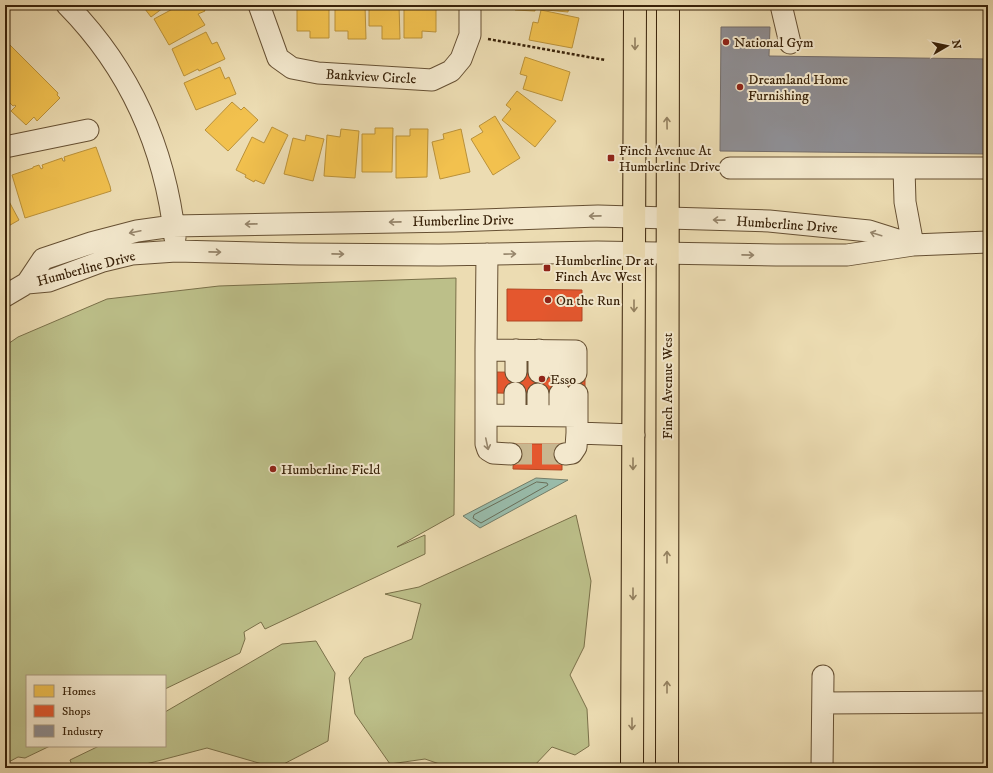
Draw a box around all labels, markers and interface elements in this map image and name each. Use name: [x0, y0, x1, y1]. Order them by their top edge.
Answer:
north arrow: [927, 26, 967, 66]
place label: National Gym: [734, 34, 814, 52]
one-way arrow: [631, 37, 639, 50]
marker: National Gym: [721, 37, 731, 47]
text: N: [948, 39, 964, 50]
street label: Bankview Circle: [325, 66, 417, 88]
place label: Dreamland Home Furnishing: [748, 71, 848, 105]
marker: Dreamland Home Furnishing: [735, 82, 745, 92]
one-way arrow: [663, 117, 671, 130]
place label: Finch Avenue At Humberline Drive: [619, 142, 721, 176]
marker: Finch Avenue At Humberline Drive: [606, 153, 616, 163]
street label: Humberline Drive: [412, 211, 514, 231]
one-way arrow: [589, 212, 602, 220]
street label: Humberline Drive: [736, 212, 838, 238]
one-way arrow: [713, 216, 726, 224]
one-way arrow: [389, 218, 402, 225]
one-way arrow: [245, 220, 258, 227]
one-way arrow: [129, 228, 142, 236]
one-way arrow: [870, 229, 882, 237]
street label: Humberline Drive: [35, 247, 138, 291]
one-way arrow: [208, 248, 221, 256]
one-way arrow: [331, 250, 344, 258]
one-way arrow: [503, 250, 516, 258]
one-way arrow: [741, 251, 754, 259]
place label: Humberline Dr at Finch Ave West: [555, 252, 655, 286]
marker: Humberline Dr at Finch Ave West: [542, 263, 552, 273]
place label: On the Run: [556, 292, 621, 310]
marker: On the Run: [543, 295, 553, 305]
one-way arrow: [630, 299, 638, 312]
street label: Finch Avenue West: [659, 332, 677, 439]
place label: Esso: [550, 371, 576, 389]
marker: Esso: [537, 374, 547, 384]
one-way arrow: [484, 438, 492, 451]
one-way arrow: [629, 457, 637, 470]
place label: Humberline Field: [281, 461, 380, 479]
marker: Humberline Field: [268, 464, 278, 474]
one-way arrow: [663, 551, 671, 564]
one-way arrow: [629, 587, 637, 600]
legend: [26, 675, 166, 747]
one-way arrow: [663, 681, 671, 694]
text: Homes: [62, 684, 96, 699]
text: Shops: [62, 704, 90, 719]
one-way arrow: [628, 717, 636, 730]
text: Industry: [62, 724, 103, 739]

